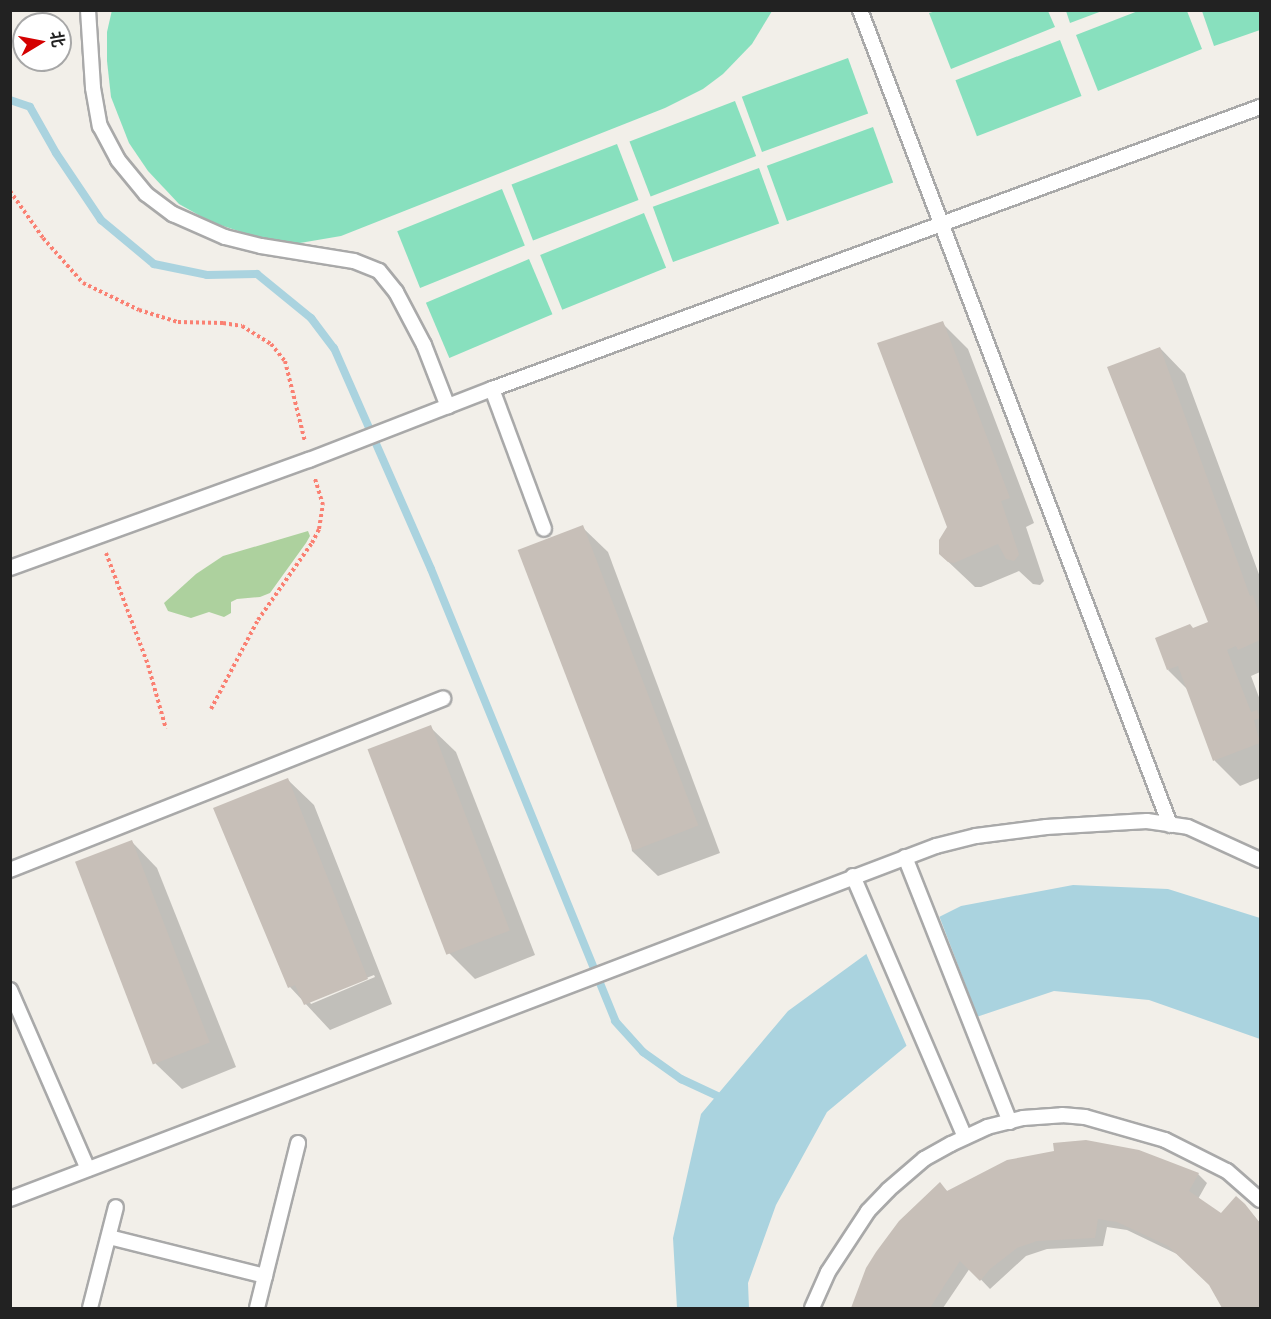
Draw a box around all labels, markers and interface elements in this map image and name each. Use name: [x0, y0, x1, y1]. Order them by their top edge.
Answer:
north arrow: [12, 12, 72, 72]
text: 北: [47, 30, 69, 49]

